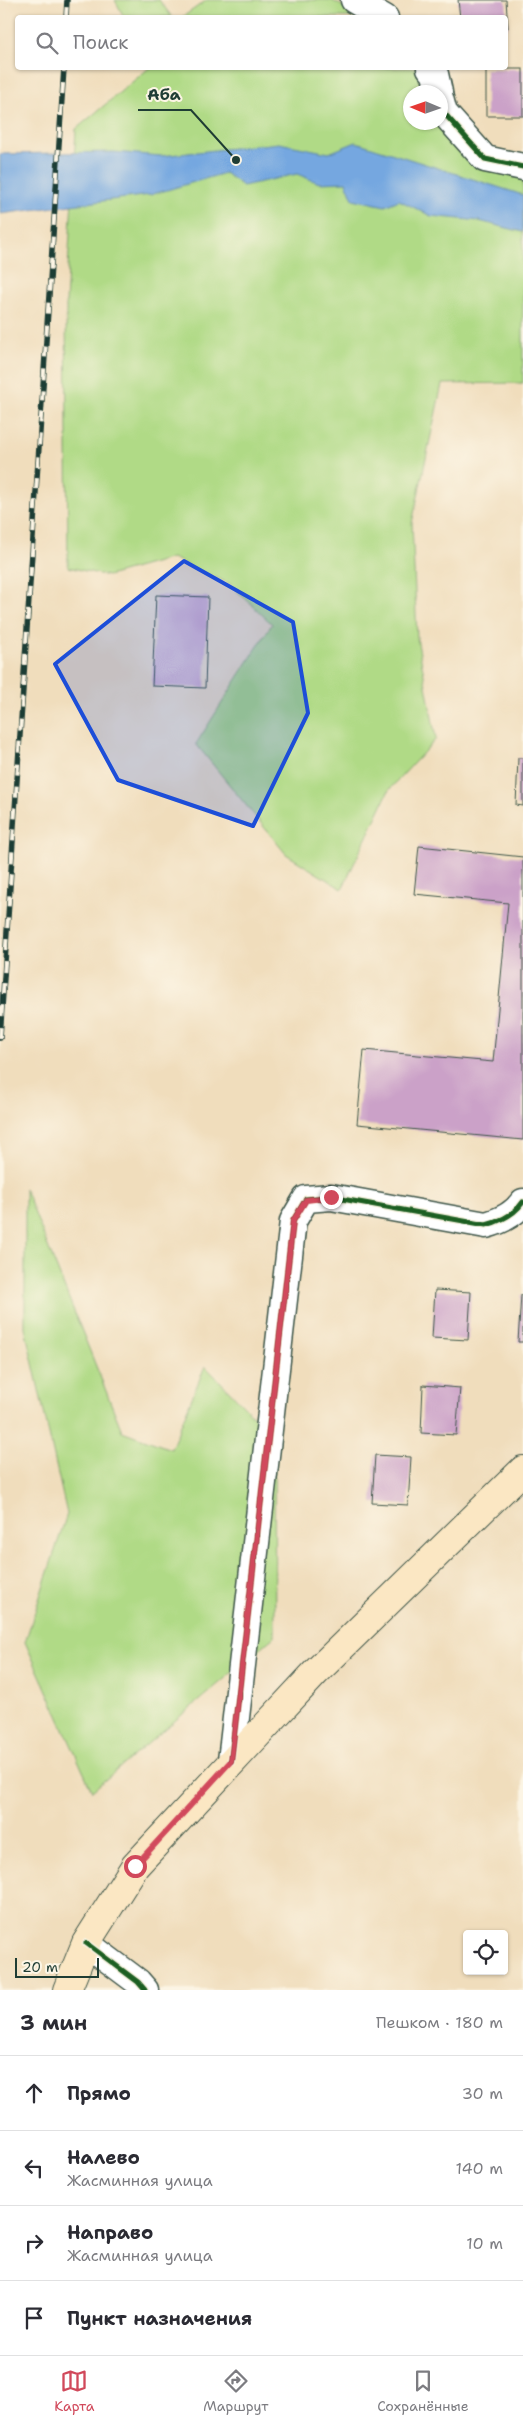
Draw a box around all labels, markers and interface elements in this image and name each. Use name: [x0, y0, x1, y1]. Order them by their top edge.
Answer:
search box: [15, 15, 508, 70]
icon: search: [33, 29, 61, 57]
text: Поиск: [73, 30, 128, 55]
callout: Аба: [138, 79, 191, 110]
text: Аба: [147, 84, 181, 105]
north arrow: [403, 85, 448, 130]
route end: [320, 1186, 343, 1209]
route start: [124, 1855, 147, 1878]
map controls: [463, 1930, 508, 1975]
button: locate: [463, 1930, 508, 1975]
scale bar: [15, 1955, 99, 1978]
text: 20 m: [22, 1958, 58, 1976]
text: 3 мин: [20, 2009, 87, 2037]
text: Пешком · 180 m: [376, 2012, 503, 2033]
icon: ahead: [20, 2079, 48, 2107]
text: Прямо: [67, 2081, 131, 2106]
text: 30 m: [462, 2083, 503, 2104]
text: Налево: [67, 2145, 140, 2170]
icon: left: [20, 2154, 48, 2182]
text: 140 m: [456, 2158, 503, 2179]
text: Жасминная улица: [67, 2170, 213, 2191]
text: Направо: [67, 2220, 153, 2245]
icon: right: [20, 2229, 48, 2257]
text: 10 m: [466, 2233, 503, 2254]
text: Жасминная улица: [67, 2245, 213, 2266]
icon: arrive: [20, 2304, 48, 2332]
text: Пункт назначения: [67, 2306, 252, 2331]
tab: Карта: [54, 2367, 94, 2415]
tab: Маршрут: [203, 2367, 268, 2415]
tab: Сохранённые: [377, 2367, 469, 2415]

